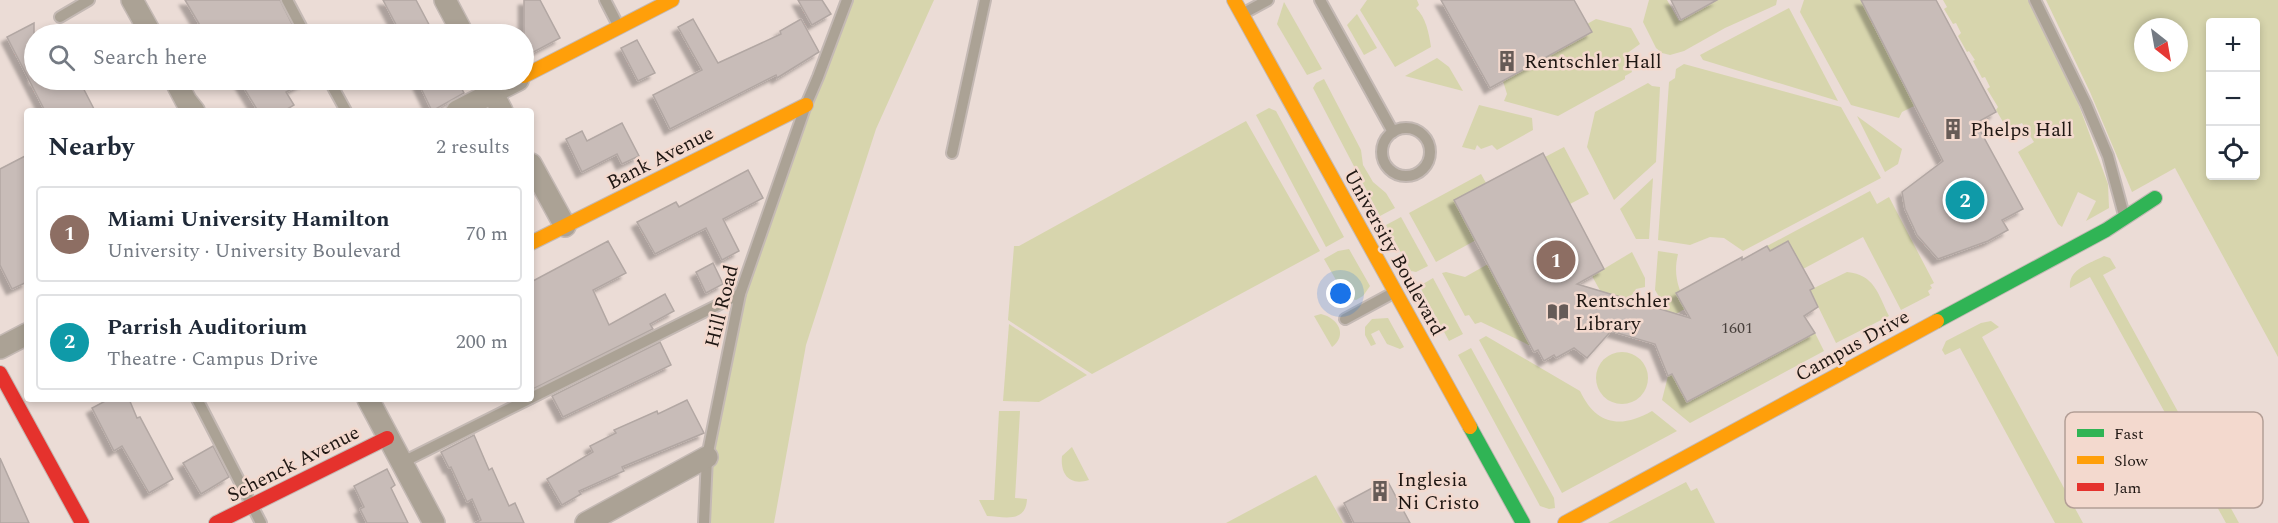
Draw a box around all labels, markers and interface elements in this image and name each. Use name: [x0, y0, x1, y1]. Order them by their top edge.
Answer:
north arrow: [2134, 18, 2188, 72]
map controls: [2206, 18, 2260, 180]
button: +: [2206, 18, 2260, 72]
search box: [24, 24, 534, 90]
icon: search: [45, 41, 78, 74]
text: Search here: [93, 41, 207, 74]
place label: Rentschler Hall: [1524, 47, 1662, 77]
building icon: Rentschler Hall: [1495, 49, 1519, 73]
button: −: [2206, 72, 2260, 126]
place label: Phelps Hall: [1970, 115, 2073, 145]
building icon: Phelps Hall: [1941, 117, 1965, 141]
street label: Bank Avenue: [602, 118, 719, 198]
button: locate: [2206, 126, 2260, 180]
text: Nearby: [48, 127, 134, 167]
text: 2 results: [436, 132, 510, 162]
street label: University Boulevard: [1336, 164, 1453, 341]
pin: 2: [1946, 178, 1984, 222]
text: Miami University Hamilton: [107, 203, 390, 236]
text: 1: [64, 219, 75, 249]
text: 70 m: [466, 219, 508, 249]
text: University · University Boulevard: [107, 236, 401, 266]
pin: 1: [1536, 238, 1576, 282]
street label: Hill Road: [697, 262, 747, 351]
your location: [1326, 279, 1355, 308]
place label: Rentschler Library: [1575, 286, 1670, 339]
library icon: Rentschler Library: [1546, 300, 1570, 324]
street label: Campus Drive: [1790, 302, 1915, 390]
text: Parrish Auditorium: [107, 311, 307, 344]
house number: 1601: [1721, 316, 1753, 340]
text: 2: [64, 327, 75, 357]
text: 200 m: [456, 327, 508, 357]
text: Theatre · Campus Drive: [107, 344, 318, 374]
legend: [2065, 412, 2263, 508]
street label: Schenck Avenue: [222, 418, 365, 510]
text: Fast: [2114, 422, 2144, 446]
text: Slow: [2114, 449, 2149, 473]
place label: Inglesia Ni Cristo: [1397, 465, 1479, 518]
text: Jam: [2114, 476, 2142, 500]
building icon: Inglesia Ni Cristo: [1368, 479, 1392, 503]

